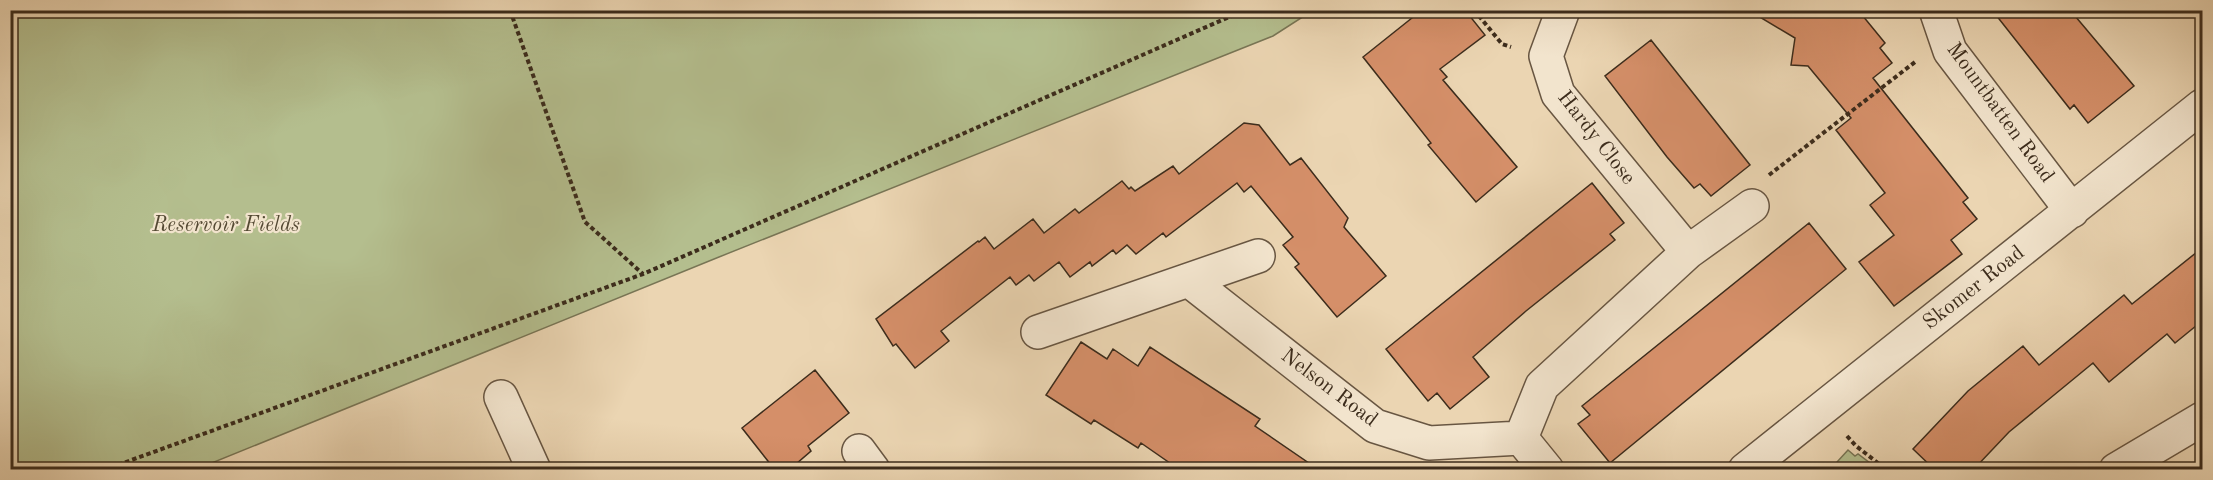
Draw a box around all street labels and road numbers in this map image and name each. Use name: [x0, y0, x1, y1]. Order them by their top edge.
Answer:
street label: Mountbatten Road: [1942, 39, 2058, 187]
street label: Hardy Close: [1553, 87, 1639, 189]
street label: Skomer Road: [1919, 242, 2029, 334]
street label: Nelson Road: [1277, 345, 1381, 431]

